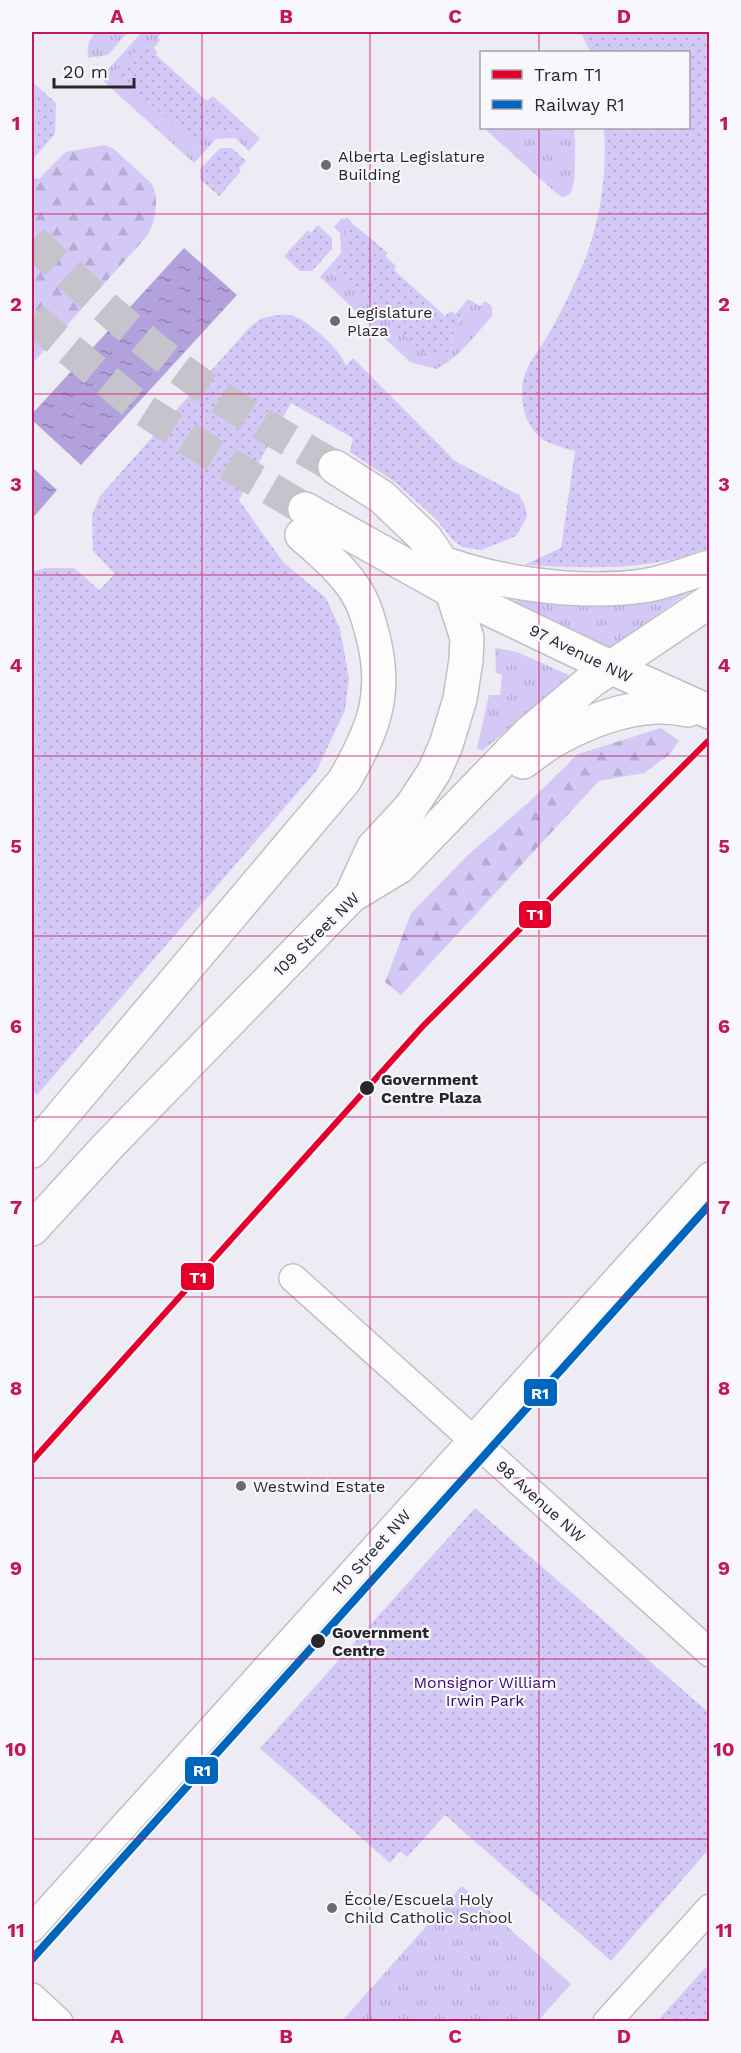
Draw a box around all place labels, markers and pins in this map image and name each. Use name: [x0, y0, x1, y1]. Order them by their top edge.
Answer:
place label: Alberta Legislature Building: [338, 147, 485, 184]
marker: Alberta Legislature Building: [319, 158, 333, 172]
place label: Legislature Plaza: [347, 303, 432, 340]
marker: Legislature Plaza: [328, 314, 342, 328]
place label: Government Centre Plaza: [381, 1070, 482, 1107]
marker: Government Centre Plaza: [358, 1079, 376, 1097]
place label: Westwind Estate: [253, 1477, 385, 1496]
marker: Westwind Estate: [234, 1479, 248, 1493]
place label: Government Centre: [332, 1623, 429, 1660]
marker: Government Centre: [309, 1632, 327, 1650]
place label: École/Escuela Holy Child Catholic School: [344, 1890, 512, 1927]
marker: École/Escuela Holy Child Catholic School: [325, 1901, 339, 1915]

